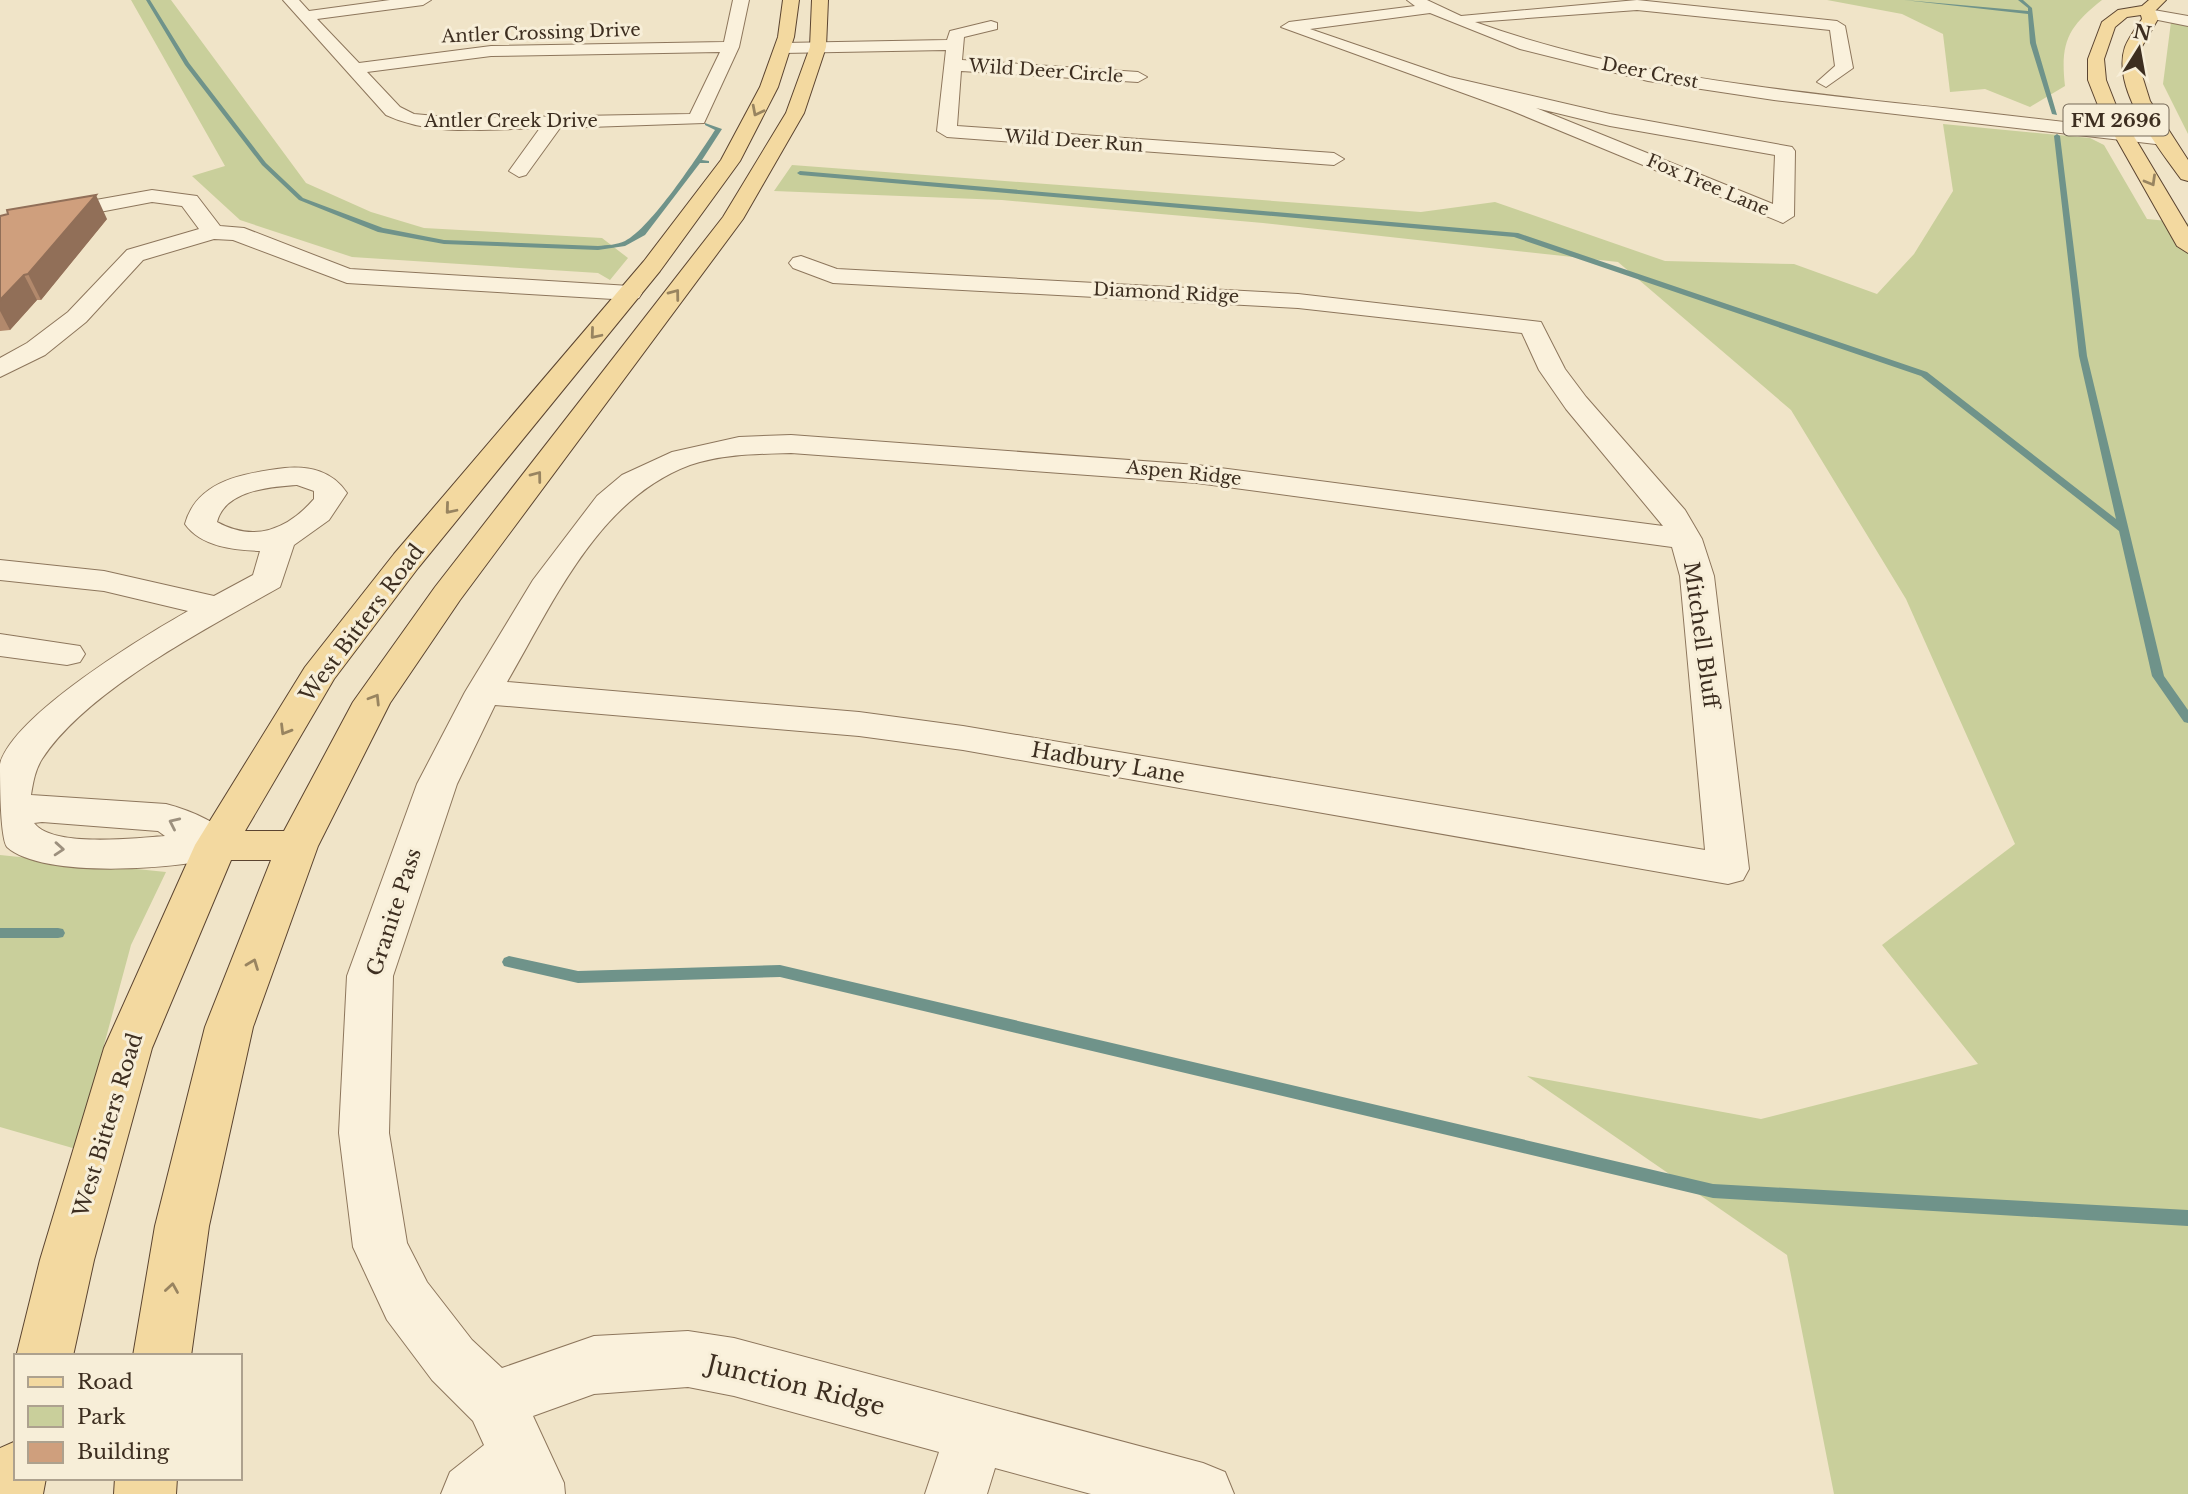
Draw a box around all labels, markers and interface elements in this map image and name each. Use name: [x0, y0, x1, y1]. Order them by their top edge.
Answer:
north arrow: [2104, 14, 2174, 84]
street label: Antler Crossing Drive: [440, 19, 641, 48]
text: N: [2131, 20, 2153, 46]
street label: Deer Crest: [1600, 53, 1700, 93]
street label: Wild Deer Circle: [967, 55, 1124, 87]
one-way arrow: [752, 104, 766, 116]
road number: FM 2696: [2064, 104, 2168, 136]
street label: Antler Creek Drive: [423, 110, 598, 132]
street label: Wild Deer Run: [1003, 125, 1144, 157]
street label: Fox Tree Lane: [1643, 149, 1773, 221]
one-way arrow: [2143, 173, 2156, 186]
street label: Diamond Ridge: [1092, 278, 1240, 308]
one-way arrow: [666, 290, 679, 302]
one-way arrow: [591, 327, 604, 339]
street label: Aspen Ridge: [1124, 456, 1243, 490]
one-way arrow: [529, 471, 541, 483]
one-way arrow: [445, 501, 458, 513]
street label: West Bitters Road: [293, 539, 430, 708]
street label: Mitchell Bluff: [1678, 560, 1725, 713]
one-way arrow: [366, 694, 379, 707]
one-way arrow: [280, 723, 293, 736]
street label: Hadbury Lane: [1029, 737, 1187, 789]
one-way arrow: [169, 817, 181, 831]
one-way arrow: [54, 841, 65, 856]
street label: Granite Pass: [361, 845, 427, 979]
one-way arrow: [245, 958, 259, 970]
street label: West Bitters Road: [67, 1030, 148, 1221]
one-way arrow: [164, 1282, 179, 1294]
street label: Junction Ridge: [701, 1348, 888, 1421]
legend: [14, 1354, 242, 1480]
text: Road: [77, 1369, 133, 1395]
text: Park: [77, 1404, 126, 1430]
text: Building: [77, 1439, 170, 1465]

